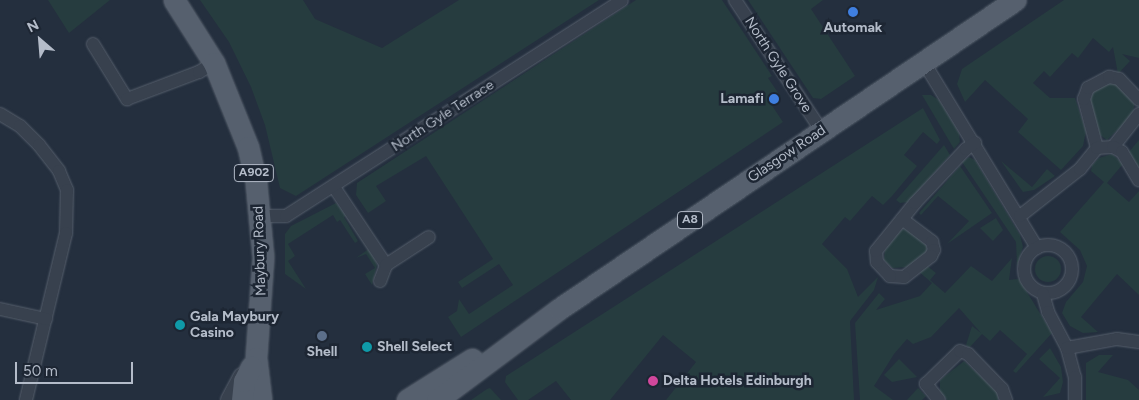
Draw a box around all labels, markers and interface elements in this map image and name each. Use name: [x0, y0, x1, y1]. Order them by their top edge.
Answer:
marker: Automak: [847, 6, 859, 18]
street label: North Gyle Grove: [741, 14, 815, 116]
north arrow: [15, 15, 65, 65]
text: N: [24, 16, 42, 36]
place label: Automak: [824, 20, 882, 36]
street label: North Gyle Terrace: [389, 77, 497, 155]
place label: Lamafi: [720, 91, 764, 107]
marker: Lamafi: [768, 93, 780, 105]
street label: Glasgow Road: [745, 122, 829, 186]
road number: A902: [233, 164, 275, 182]
street label: Maybury Road: [250, 206, 270, 296]
road number: A8: [676, 210, 704, 230]
place label: Gala Maybury Casino: [190, 309, 279, 342]
marker: Gala Maybury Casino: [174, 319, 186, 331]
marker: Shell: [316, 330, 328, 342]
place label: Shell Select: [377, 339, 452, 355]
marker: Shell Select: [361, 341, 373, 353]
place label: Shell: [306, 344, 338, 360]
scale bar: [18, 352, 135, 384]
text: 50 m: [23, 362, 58, 380]
place label: Delta Hotels Edinburgh: [663, 373, 812, 389]
marker: Delta Hotels Edinburgh: [647, 375, 659, 387]

